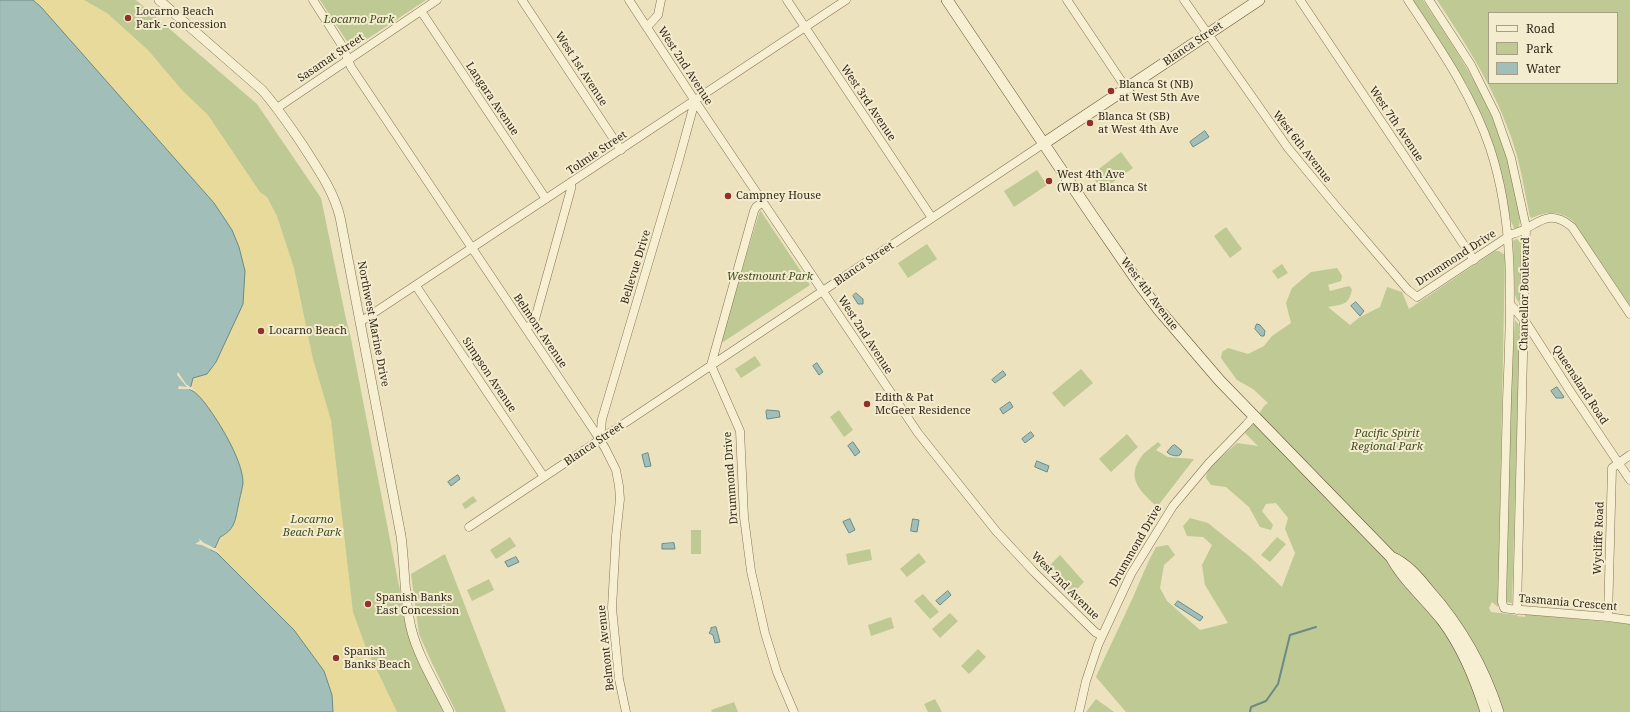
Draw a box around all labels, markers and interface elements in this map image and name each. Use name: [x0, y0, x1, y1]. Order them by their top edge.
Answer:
place label: Locarno Beach Park - concession: [136, 5, 227, 31]
legend: [1488, 12, 1618, 84]
marker: Locarno Beach Park - concession: [123, 13, 133, 23]
park label: Locarno Park: [324, 13, 394, 27]
street label: Blanca Street: [1161, 19, 1225, 69]
text: Road: [1526, 20, 1555, 37]
street label: West 2nd Avenue: [655, 24, 715, 108]
street label: West 1st Avenue: [552, 30, 610, 108]
street label: Sasamat Street: [295, 31, 367, 85]
text: Park: [1526, 40, 1553, 57]
street label: Langara Avenue: [463, 60, 521, 138]
text: Water: [1526, 60, 1561, 77]
street label: West 3rd Avenue: [838, 63, 898, 143]
place label: Blanca St (NB) at West 5th Ave: [1119, 78, 1200, 104]
street label: West 7th Avenue: [1366, 84, 1426, 164]
marker: Blanca St (NB) at West 5th Ave: [1106, 86, 1116, 96]
street label: West 6th Avenue: [1270, 108, 1334, 186]
place label: Blanca St (SB) at West 4th Ave: [1098, 110, 1179, 136]
marker: Blanca St (SB) at West 4th Ave: [1085, 118, 1095, 128]
street label: Tolmie Street: [565, 128, 629, 178]
place label: West 4th Ave (WB) at Blanca St: [1057, 168, 1147, 194]
marker: West 4th Ave (WB) at Blanca St: [1044, 176, 1054, 186]
place label: Campney House: [736, 189, 821, 203]
marker: Campney House: [723, 191, 733, 201]
street label: Drummond Drive: [1413, 227, 1499, 289]
street label: Bellevue Drive: [618, 228, 654, 306]
street label: Chancellor Boulevard: [1517, 237, 1533, 351]
street label: Blanca Street: [832, 239, 896, 289]
street label: West 4th Avenue: [1117, 255, 1181, 333]
street label: Northwest Marine Drive: [354, 260, 392, 388]
park label: Westmount Park: [727, 270, 813, 284]
street label: Belmont Avenue: [510, 292, 570, 370]
street label: West 2nd Avenue: [835, 293, 895, 377]
place label: Locarno Beach: [269, 324, 347, 338]
marker: Locarno Beach: [256, 326, 266, 336]
street label: Simpson Avenue: [459, 335, 519, 415]
street label: Queensland Road: [1549, 343, 1611, 427]
place label: Edith & Pat McGeer Residence: [875, 391, 971, 417]
marker: Edith & Pat McGeer Residence: [862, 399, 872, 409]
street label: Blanca Street: [562, 419, 626, 469]
park label: Pacific Spirit Regional Park: [1351, 427, 1423, 453]
street label: Drummond Drive: [721, 431, 741, 525]
street label: Wycliffe Road: [1591, 501, 1607, 575]
street label: Drummond Drive: [1107, 502, 1165, 590]
park label: Locarno Beach Park: [283, 513, 341, 539]
street label: West 2nd Avenue: [1028, 549, 1102, 623]
place label: Spanish Banks East Concession: [376, 591, 459, 617]
street label: Tasmania Crescent: [1518, 592, 1618, 614]
marker: Spanish Banks East Concession: [363, 599, 373, 609]
street label: Belmont Avenue: [595, 604, 617, 692]
place label: Spanish Banks Beach: [344, 645, 410, 671]
marker: Spanish Banks Beach: [331, 653, 341, 663]

